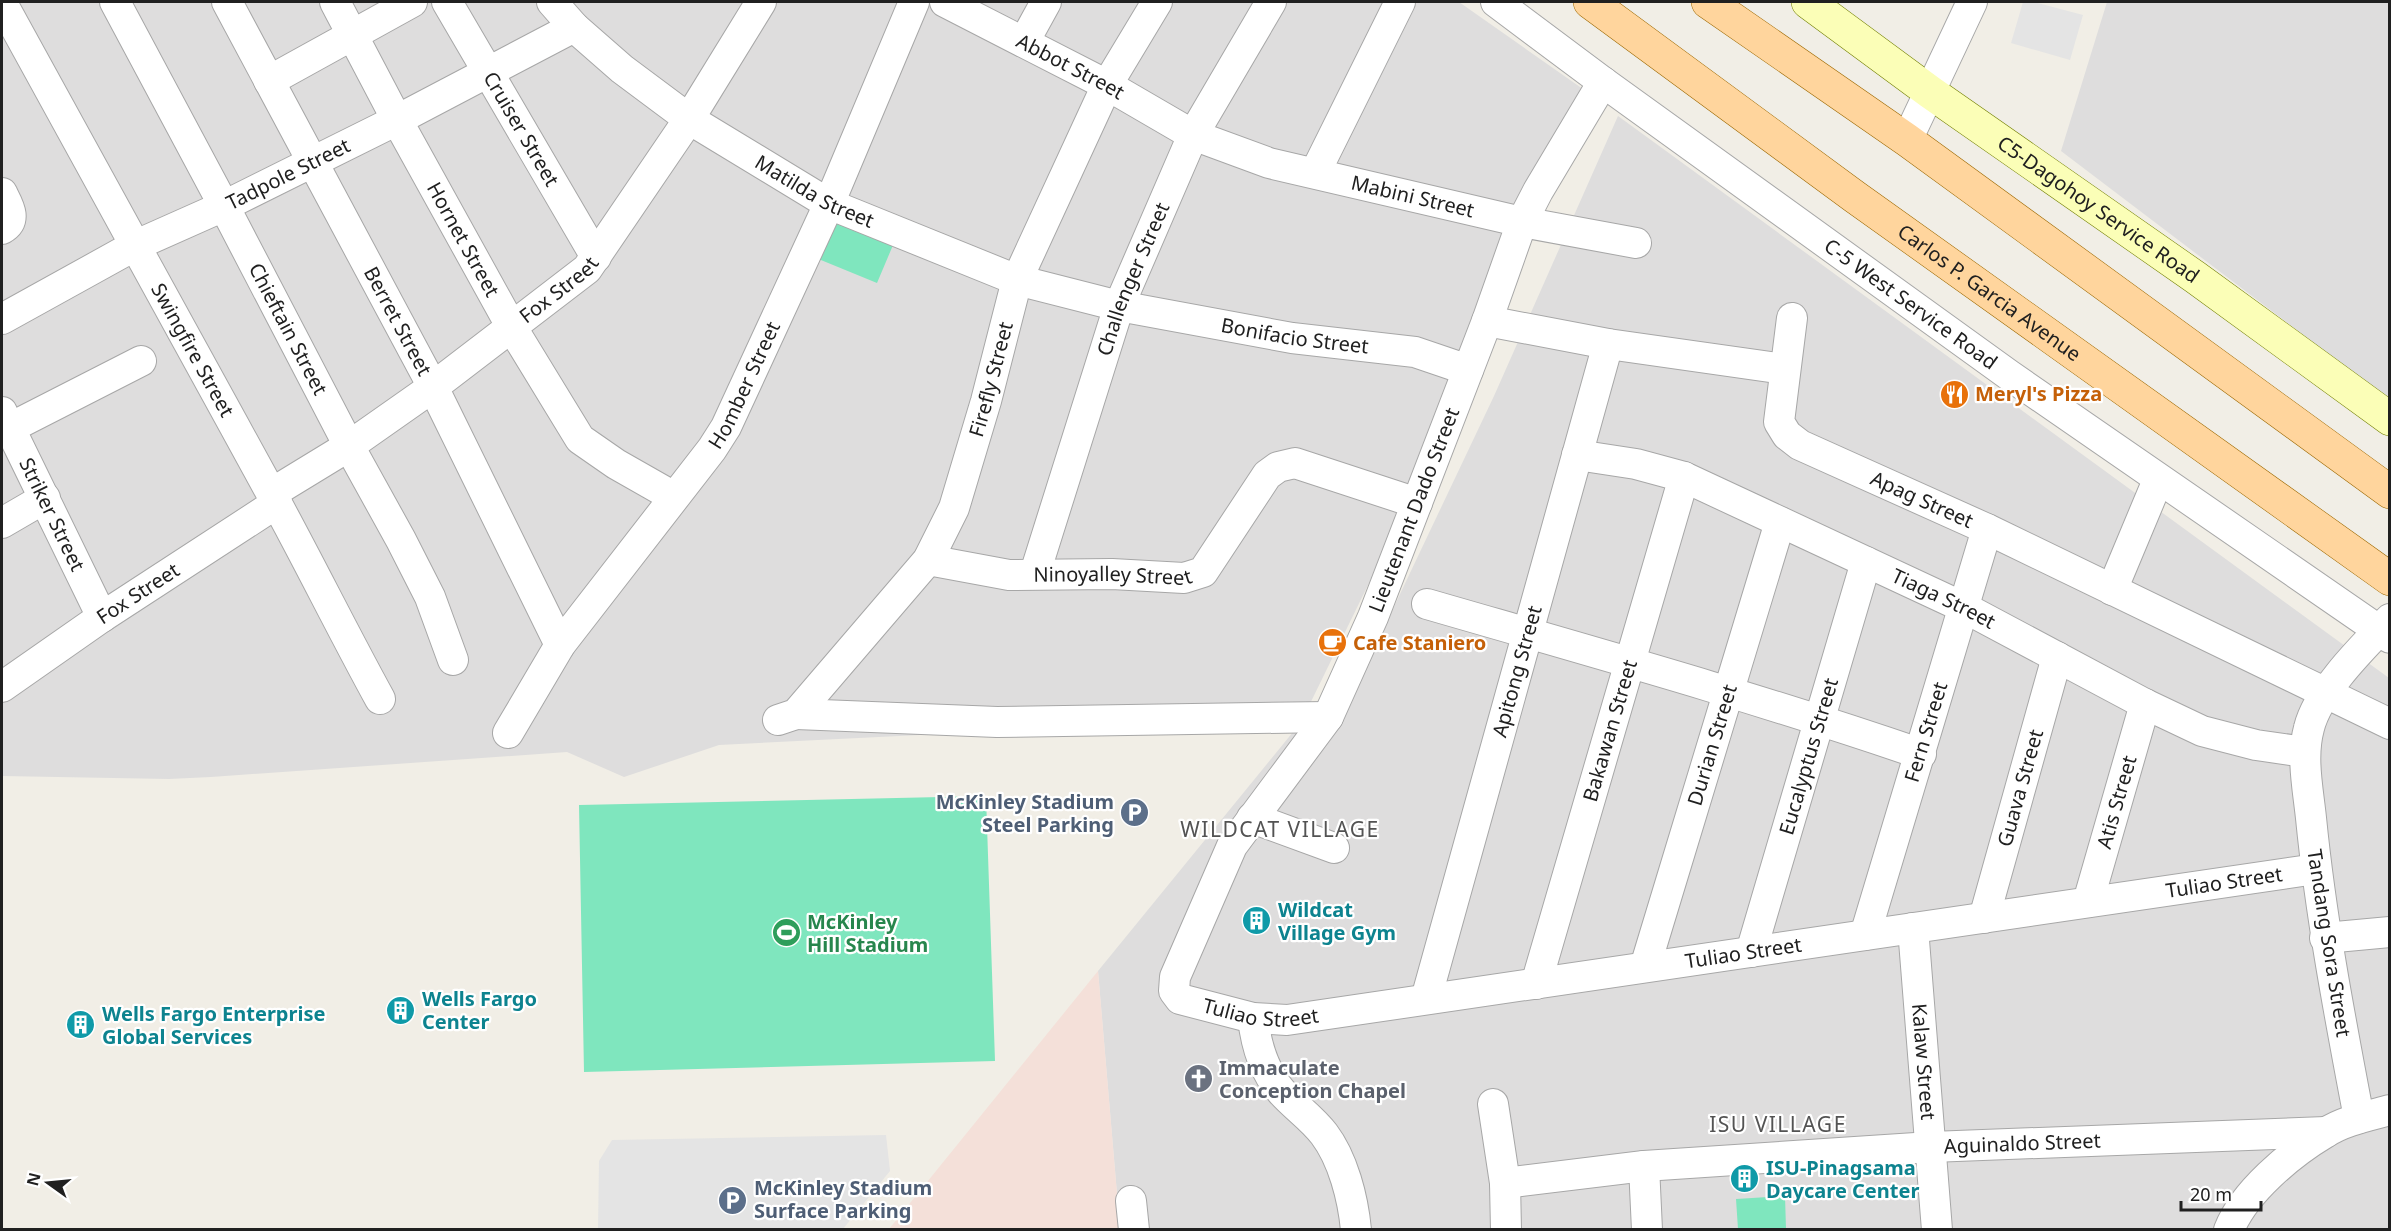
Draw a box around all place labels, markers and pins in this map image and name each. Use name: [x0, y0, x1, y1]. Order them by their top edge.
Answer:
restaurant icon: Meryl's Pizza: [1938, 378, 1970, 410]
place label: Meryl's Pizza: [1975, 380, 2102, 407]
cafe icon: Cafe Staniero: [1316, 627, 1348, 659]
place label: Cafe Staniero: [1353, 629, 1486, 656]
place label: McKinley Stadium Steel Parking: [936, 788, 1114, 838]
parking icon: McKinley Stadium Steel Parking: [1119, 797, 1151, 829]
place label: Wildcat Village Gym: [1278, 896, 1396, 946]
building icon: Wildcat Village Gym: [1241, 905, 1273, 937]
place label: McKinley Hill Stadium: [807, 908, 928, 958]
sports icon: McKinley Hill Stadium: [770, 917, 802, 949]
place label: Wells Fargo Center: [422, 985, 537, 1035]
building icon: Wells Fargo Center: [385, 994, 417, 1026]
place label: Wells Fargo Enterprise Global Services: [102, 1000, 325, 1050]
building icon: Wells Fargo Enterprise Global Services: [65, 1009, 97, 1041]
place label: Immaculate Conception Chapel: [1219, 1054, 1406, 1104]
church icon: Immaculate Conception Chapel: [1182, 1063, 1214, 1095]
place label: ISU-Pinagsama Daycare Center: [1766, 1154, 1919, 1204]
building icon: ISU-Pinagsama Daycare Center: [1729, 1163, 1761, 1195]
place label: McKinley Stadium Surface Parking: [754, 1174, 932, 1224]
parking icon: McKinley Stadium Surface Parking: [717, 1184, 749, 1216]

